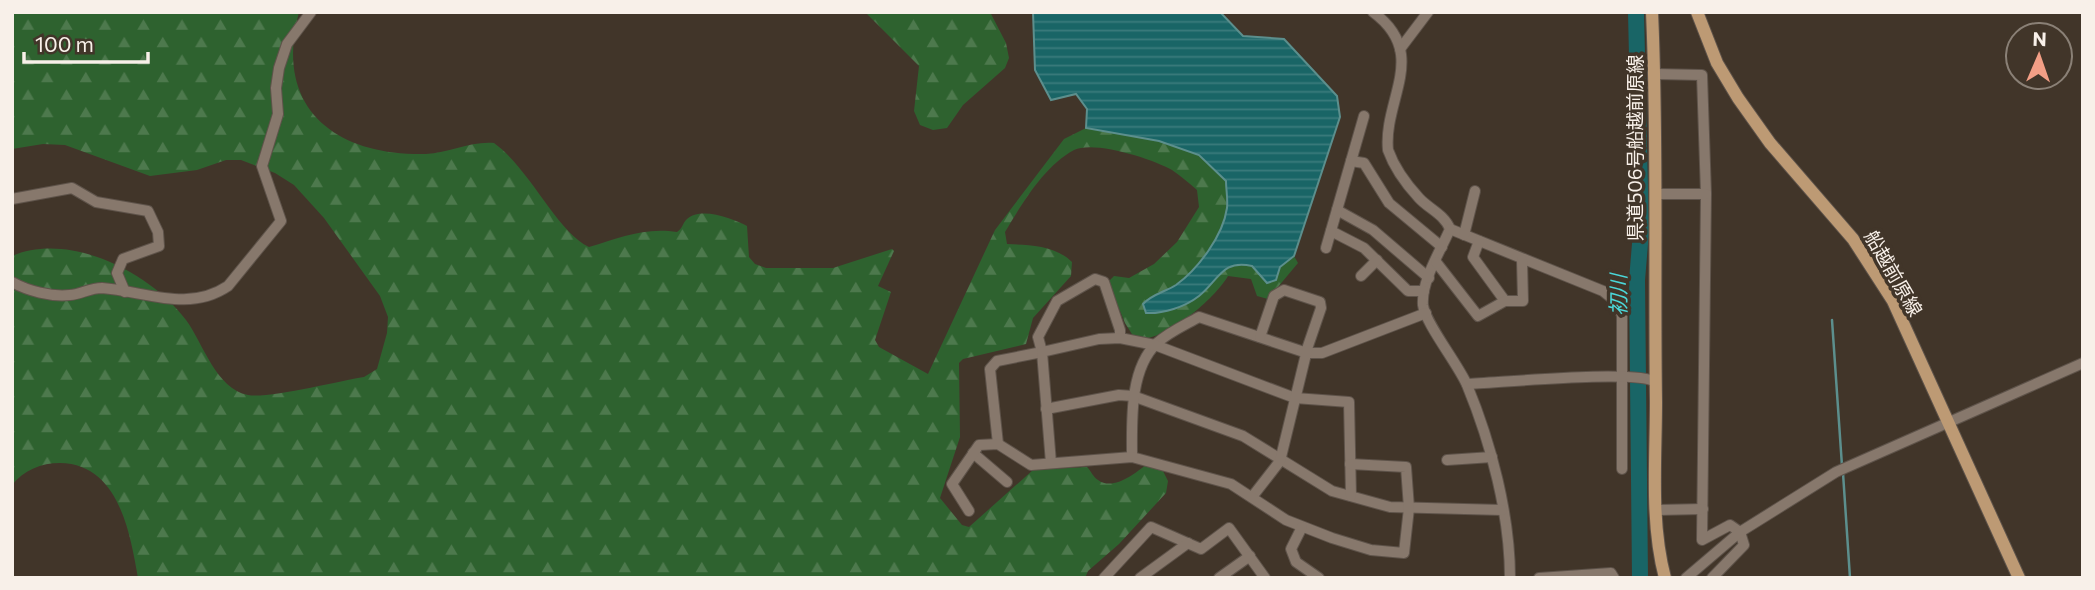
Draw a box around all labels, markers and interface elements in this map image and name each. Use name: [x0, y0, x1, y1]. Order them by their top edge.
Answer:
scale bar: [24, 21, 149, 65]
north arrow: [2004, 21, 2074, 91]
text: N: [2032, 27, 2047, 50]
text: 100 m: [35, 31, 94, 56]
street label: 県道506号船越前原線: [1623, 55, 1646, 241]
street label: 船越前原線: [1860, 226, 1928, 320]
water label: 初川: [1605, 272, 1630, 316]

